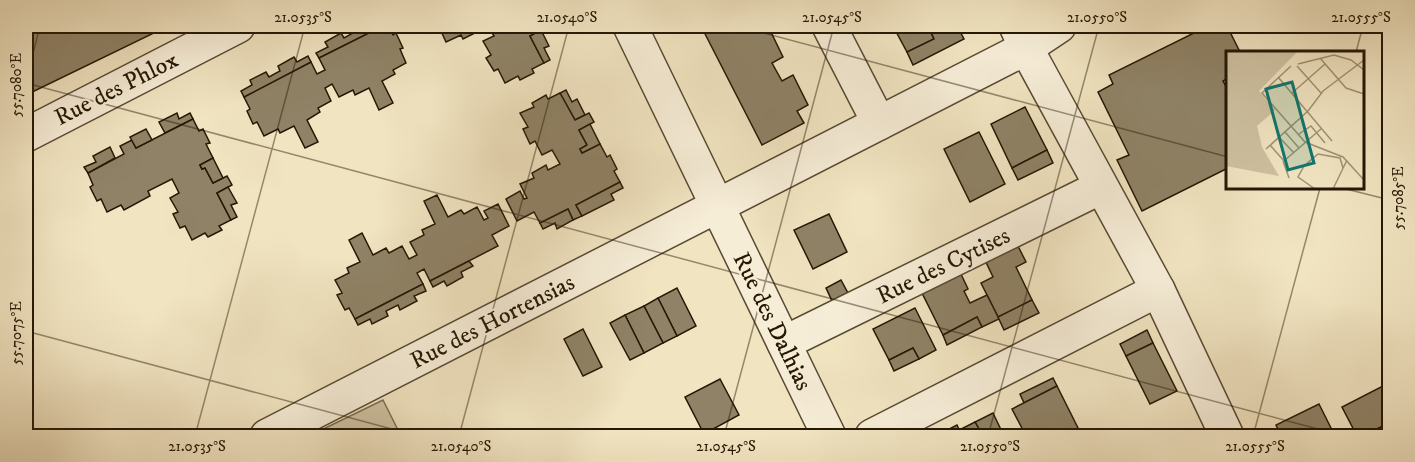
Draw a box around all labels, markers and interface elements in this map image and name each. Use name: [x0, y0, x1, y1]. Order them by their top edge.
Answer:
text: 21.0535°S: [274, 8, 332, 27]
text: 21.0540°S: [537, 8, 597, 27]
text: 21.0545°S: [802, 8, 862, 27]
text: 21.0550°S: [1067, 8, 1127, 27]
text: 21.0555°S: [1331, 8, 1391, 27]
street label: Rue des Phlox: [50, 45, 184, 133]
inset map: [1226, 51, 1364, 189]
text: 55.7080°E: [7, 53, 26, 117]
text: 55.7085°E: [1389, 166, 1408, 230]
street label: Rue des Cytises: [872, 221, 1015, 311]
street label: Rue des Dalhias: [726, 247, 818, 395]
street label: Rue des Hortensias: [405, 268, 580, 376]
text: 55.7075°E: [7, 301, 26, 365]
text: 21.0535°S: [168, 437, 226, 456]
text: 21.0540°S: [431, 437, 491, 456]
text: 21.0545°S: [696, 437, 756, 456]
text: 21.0550°S: [960, 437, 1020, 456]
text: 21.0555°S: [1225, 437, 1285, 456]

